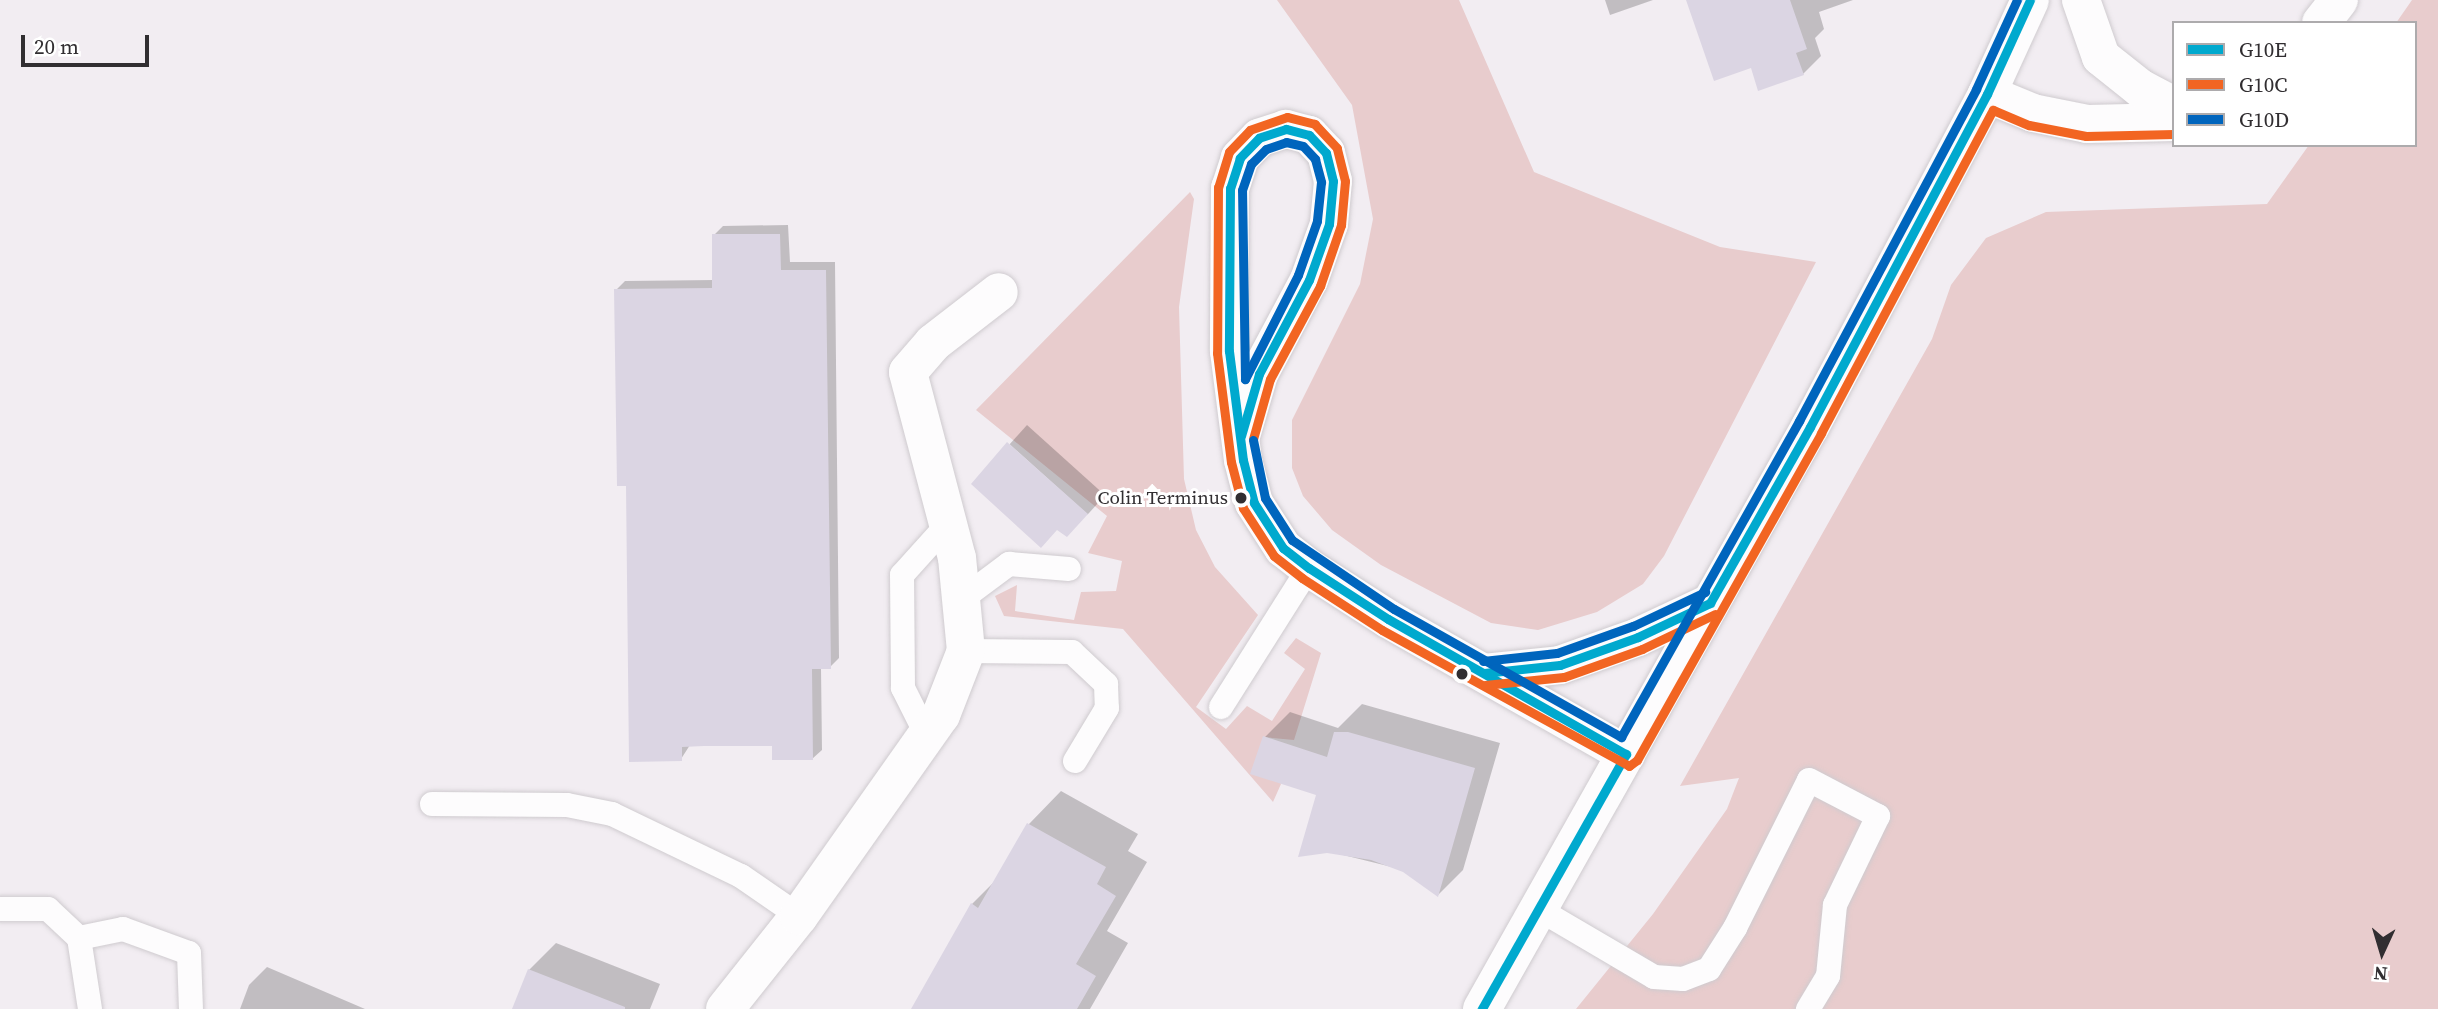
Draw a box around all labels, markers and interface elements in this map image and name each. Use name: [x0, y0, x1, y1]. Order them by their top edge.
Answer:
scale bar: [24, 21, 152, 65]
legend: [2172, 21, 2417, 147]
text: 20 m: [34, 32, 79, 61]
text: G10E: [2239, 35, 2287, 64]
text: G10C: [2239, 70, 2288, 99]
text: G10D: [2239, 105, 2289, 134]
place label: Colin Terminus: [1097, 487, 1228, 509]
marker: Colin Terminus: [1234, 491, 1248, 505]
unlabelled marker: [1455, 667, 1469, 681]
north arrow: [2347, 918, 2417, 988]
text: N: [2373, 960, 2388, 987]

